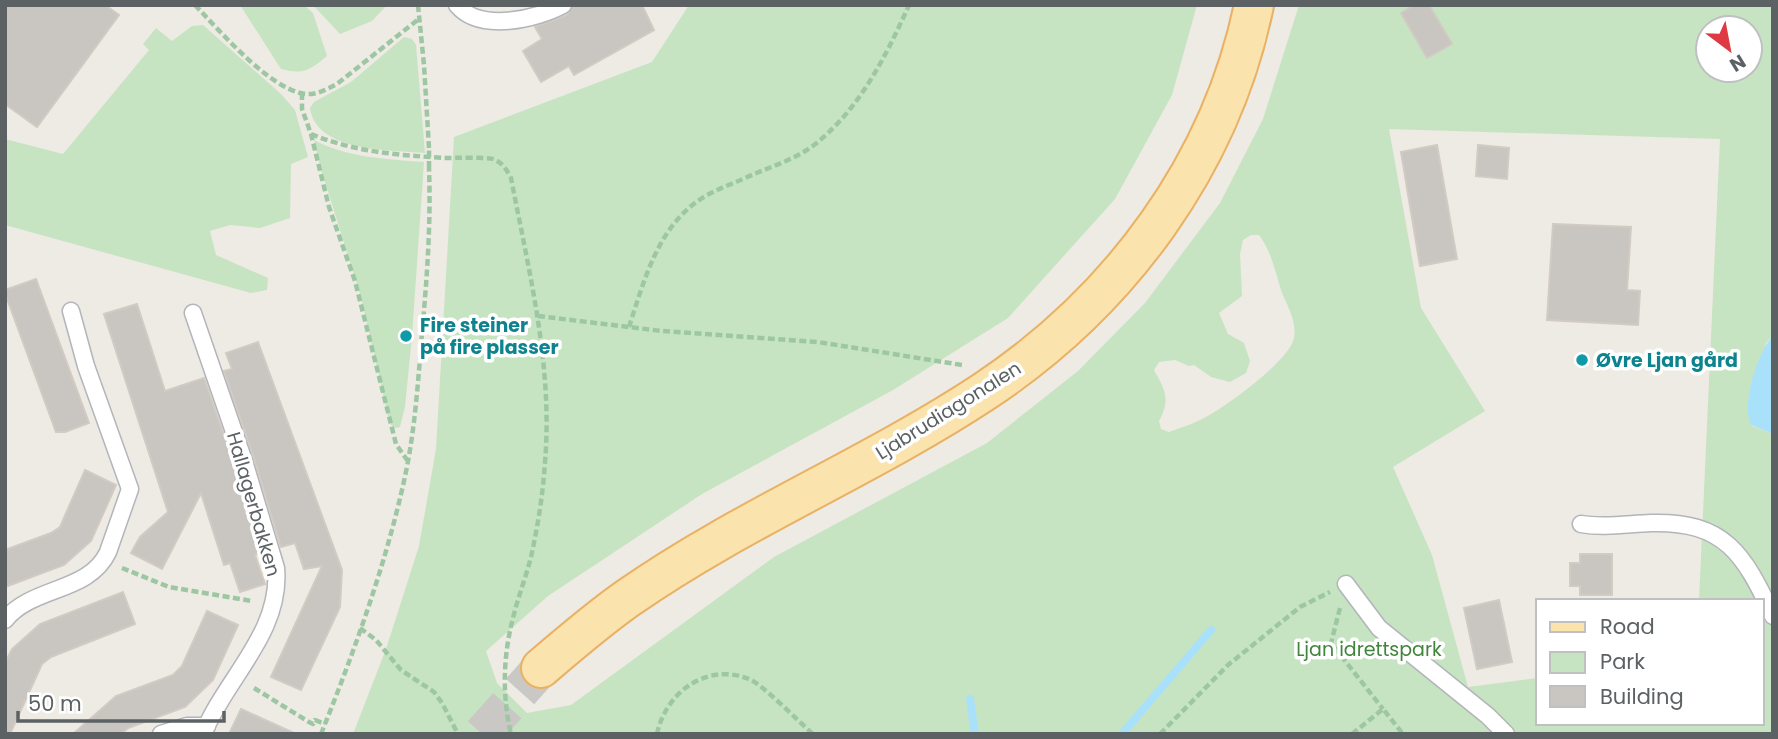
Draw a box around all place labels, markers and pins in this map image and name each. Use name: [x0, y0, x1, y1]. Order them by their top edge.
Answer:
place label: Fire steiner på fire plasser: [420, 312, 559, 361]
marker: Fire steiner på fire plasser: [398, 328, 414, 344]
place label: Øvre Ljan gård: [1596, 347, 1738, 374]
marker: Øvre Ljan gård: [1574, 352, 1590, 368]

